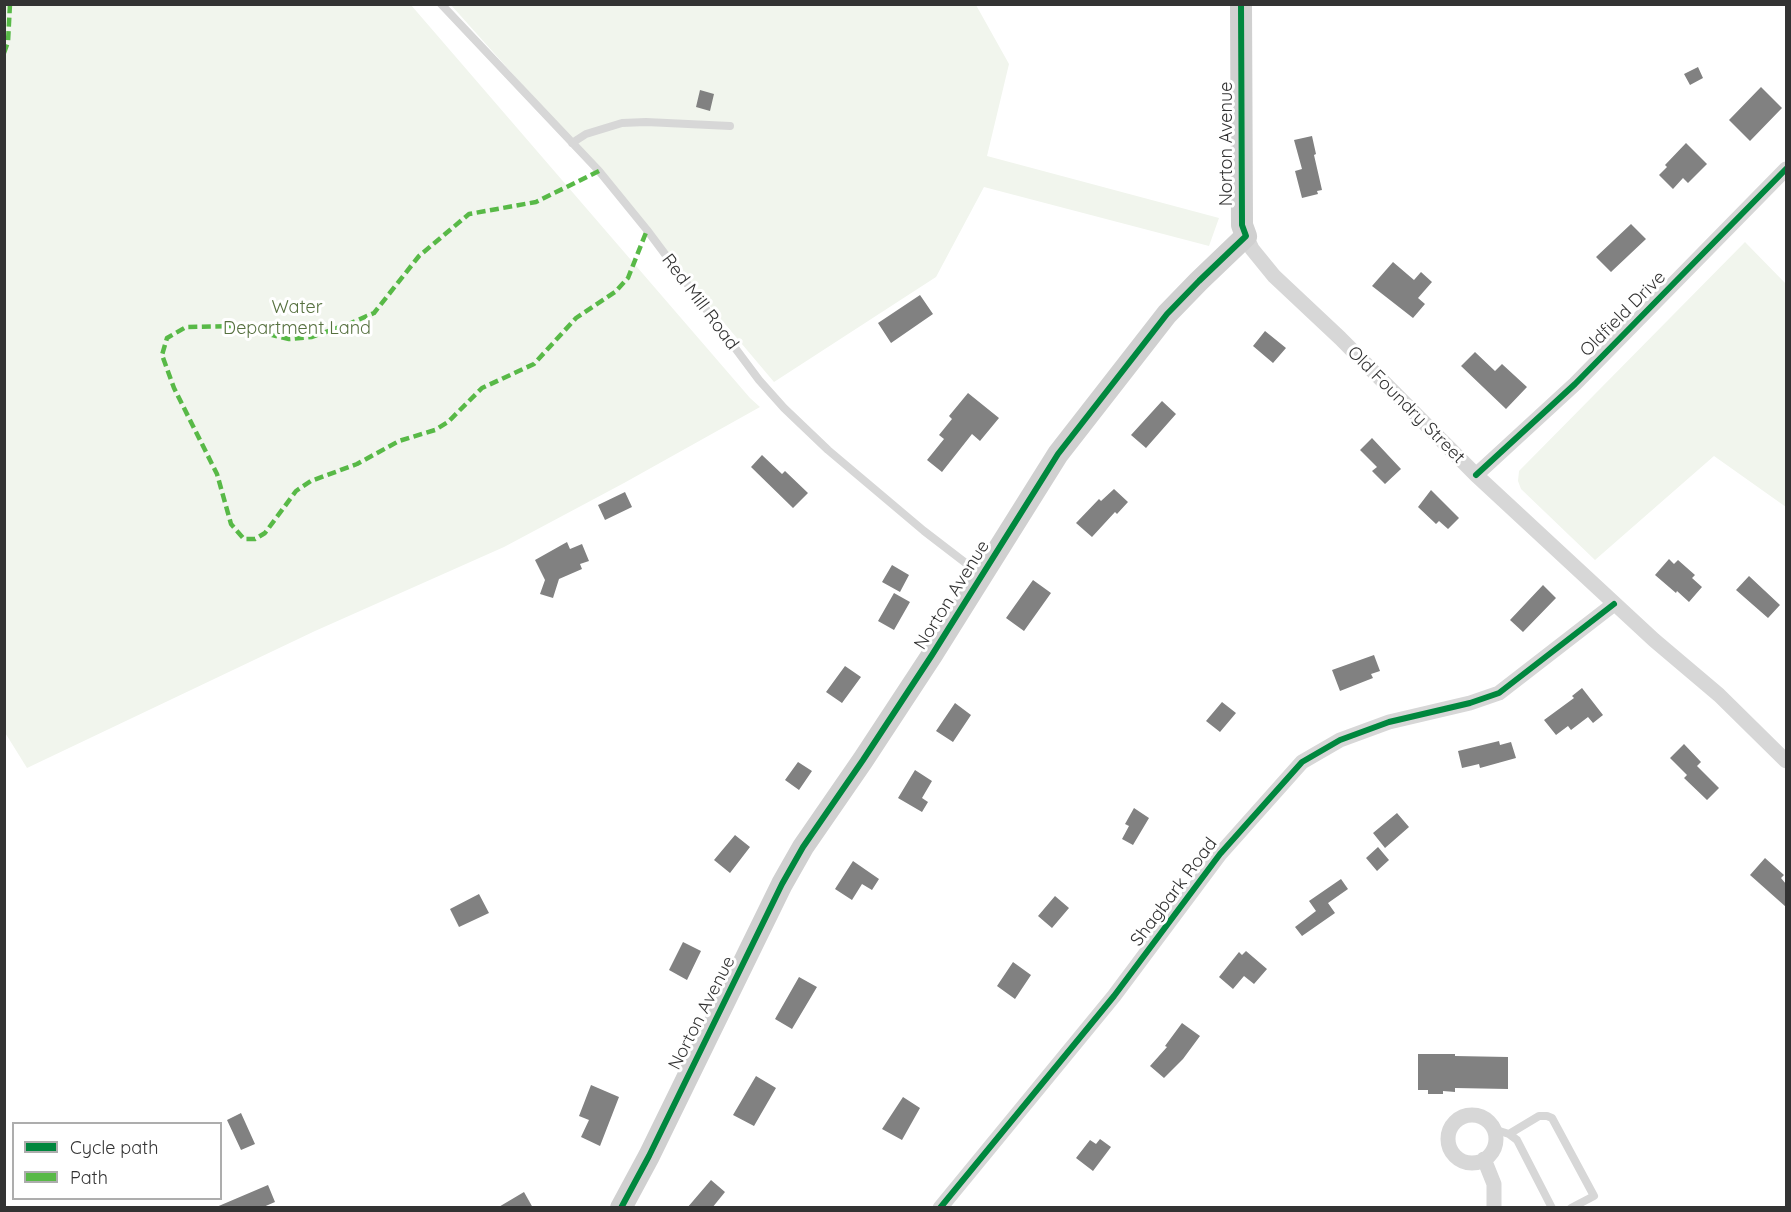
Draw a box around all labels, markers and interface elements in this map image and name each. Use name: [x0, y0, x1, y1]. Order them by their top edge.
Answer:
street label: Norton Avenue: [1216, 82, 1238, 206]
street label: Red Mill Road: [657, 250, 743, 354]
street label: Oldfield Drive: [1576, 267, 1670, 361]
park label: Water Department Land: [223, 297, 371, 340]
street label: Old Foundry Street: [1343, 342, 1469, 468]
street label: Norton Avenue: [910, 536, 994, 654]
street label: Shagbark Road: [1126, 833, 1222, 951]
street label: Norton Avenue: [664, 953, 740, 1073]
legend: [12, 1122, 222, 1200]
text: Cycle path: [70, 1136, 158, 1159]
text: Path: [70, 1166, 108, 1189]

